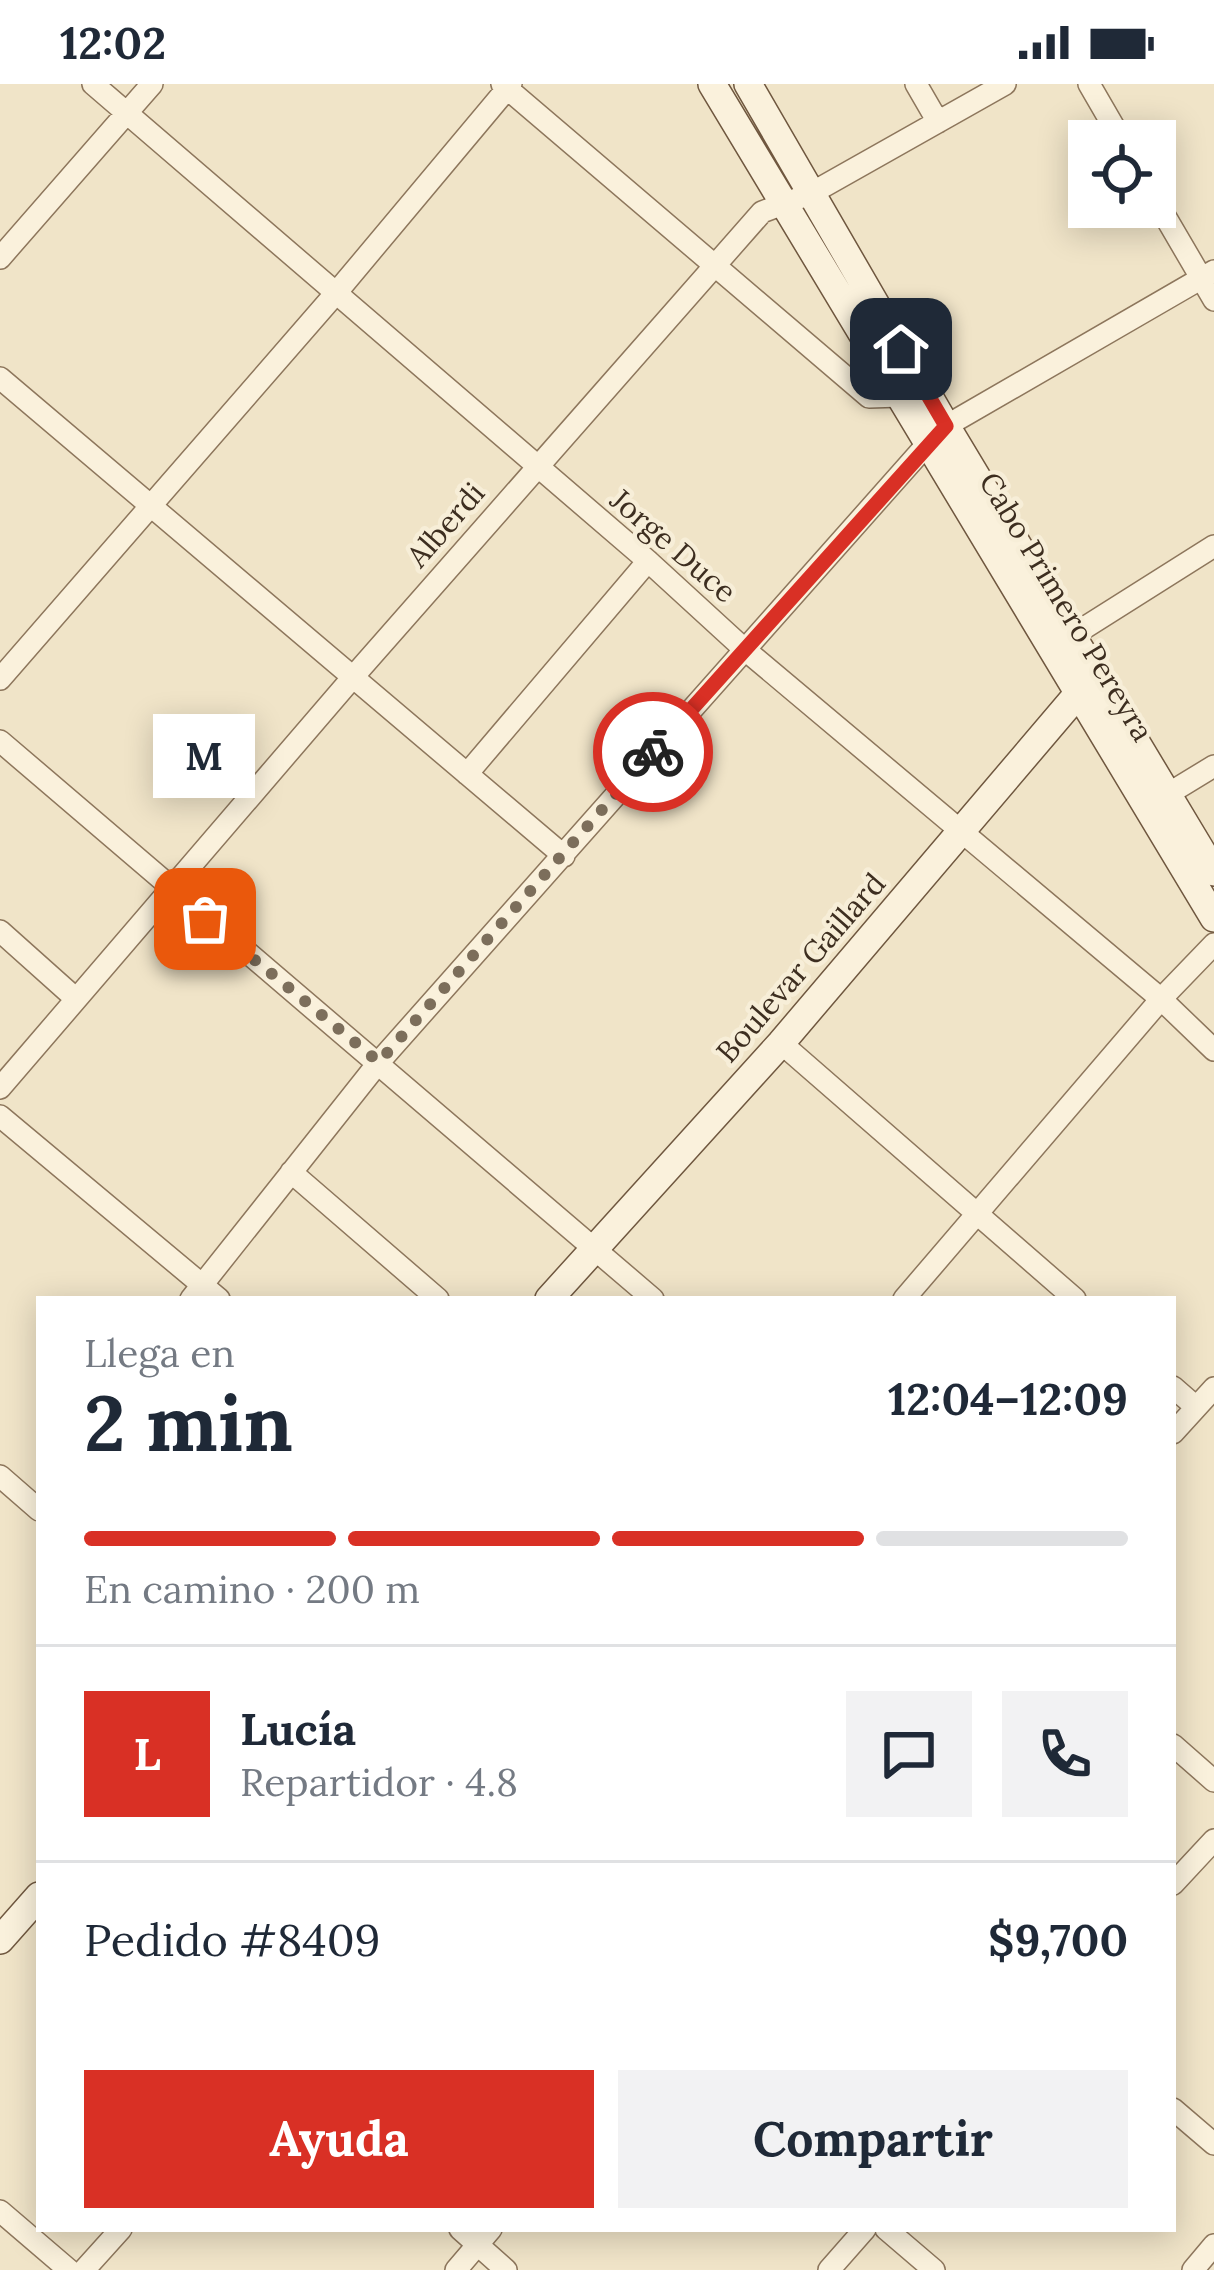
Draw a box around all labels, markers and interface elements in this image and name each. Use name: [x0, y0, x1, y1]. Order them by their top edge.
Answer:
text: 12:02: [60, 14, 166, 71]
map controls: [1068, 120, 1176, 228]
button: locate: [1068, 120, 1176, 228]
pin: [850, 298, 952, 400]
icon: home: [868, 316, 934, 382]
street label: Cabo Primero Pereyra: [971, 465, 1162, 749]
street label: Alberdi: [398, 474, 492, 575]
street label: Jorge Duce: [602, 480, 744, 611]
courier: [593, 692, 713, 812]
callout: M: [154, 715, 256, 799]
icon: bike: [620, 719, 686, 785]
text: M: [185, 731, 223, 781]
street label: Boulevar Gaillard: [708, 865, 893, 1070]
pin: [154, 868, 256, 970]
icon: bag: [172, 886, 238, 952]
text: Llega en: [84, 1328, 235, 1378]
text: 12:04–12:09: [888, 1370, 1128, 1427]
text: 2 min: [84, 1373, 293, 1472]
text: En camino · 200 m: [84, 1564, 420, 1614]
button: chat: [846, 1691, 972, 1817]
button: phone: [1002, 1691, 1128, 1817]
text: Lucía: [240, 1700, 356, 1757]
text: L: [133, 1725, 161, 1782]
text: Repartidor · 4.8: [240, 1757, 518, 1807]
text: Pedido #8409: [84, 1911, 381, 1968]
text: $9,700: [988, 1911, 1128, 1968]
button: Ayuda: [84, 2070, 594, 2208]
button: Compartir: [618, 2070, 1128, 2208]

